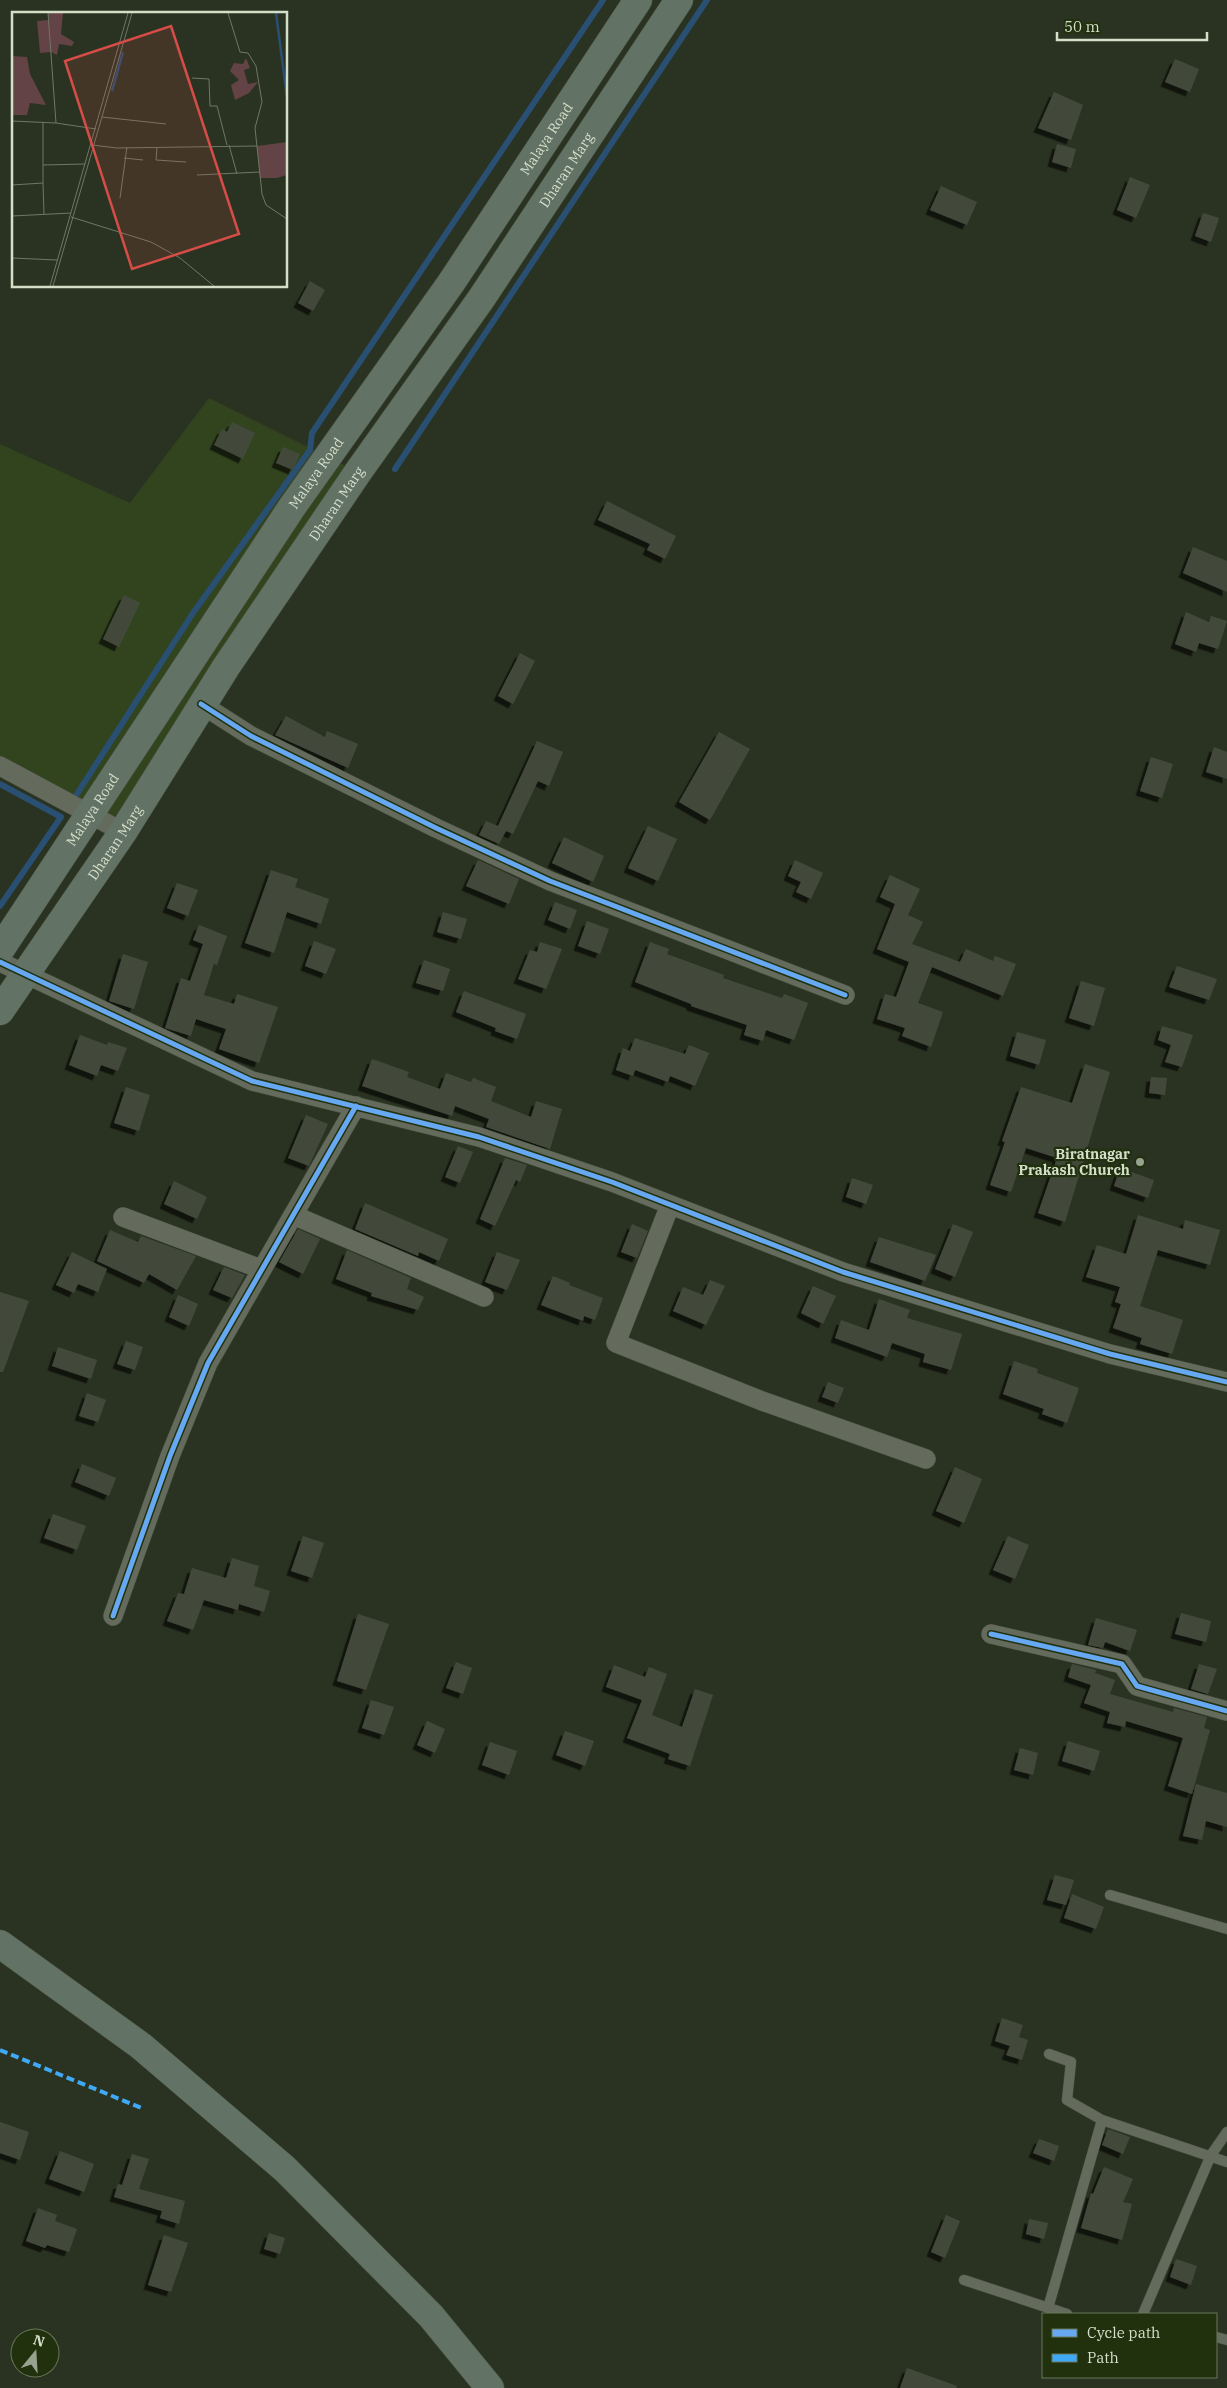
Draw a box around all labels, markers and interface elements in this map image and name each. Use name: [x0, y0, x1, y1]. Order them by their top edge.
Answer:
scale bar: [1057, 10, 1207, 42]
inset map: [12, 12, 288, 288]
text: 50 m: [1064, 17, 1100, 36]
street label: Malaya Road: [516, 99, 577, 179]
street label: Dharan Marg: [535, 129, 598, 211]
street label: Malaya Road: [285, 434, 348, 512]
street label: Dharan Marg: [305, 463, 368, 544]
street label: Malaya Road: [62, 770, 123, 849]
street label: Dharan Marg: [84, 802, 147, 883]
place label: Biratnagar Prakash Church: [1019, 1145, 1130, 1179]
marker: Biratnagar Prakash Church: [1134, 1156, 1146, 1168]
legend: [1042, 2313, 1217, 2378]
text: Cycle path: [1087, 2323, 1160, 2342]
north arrow: [10, 2328, 60, 2378]
text: N: [31, 2330, 47, 2351]
text: Path: [1087, 2348, 1119, 2367]

